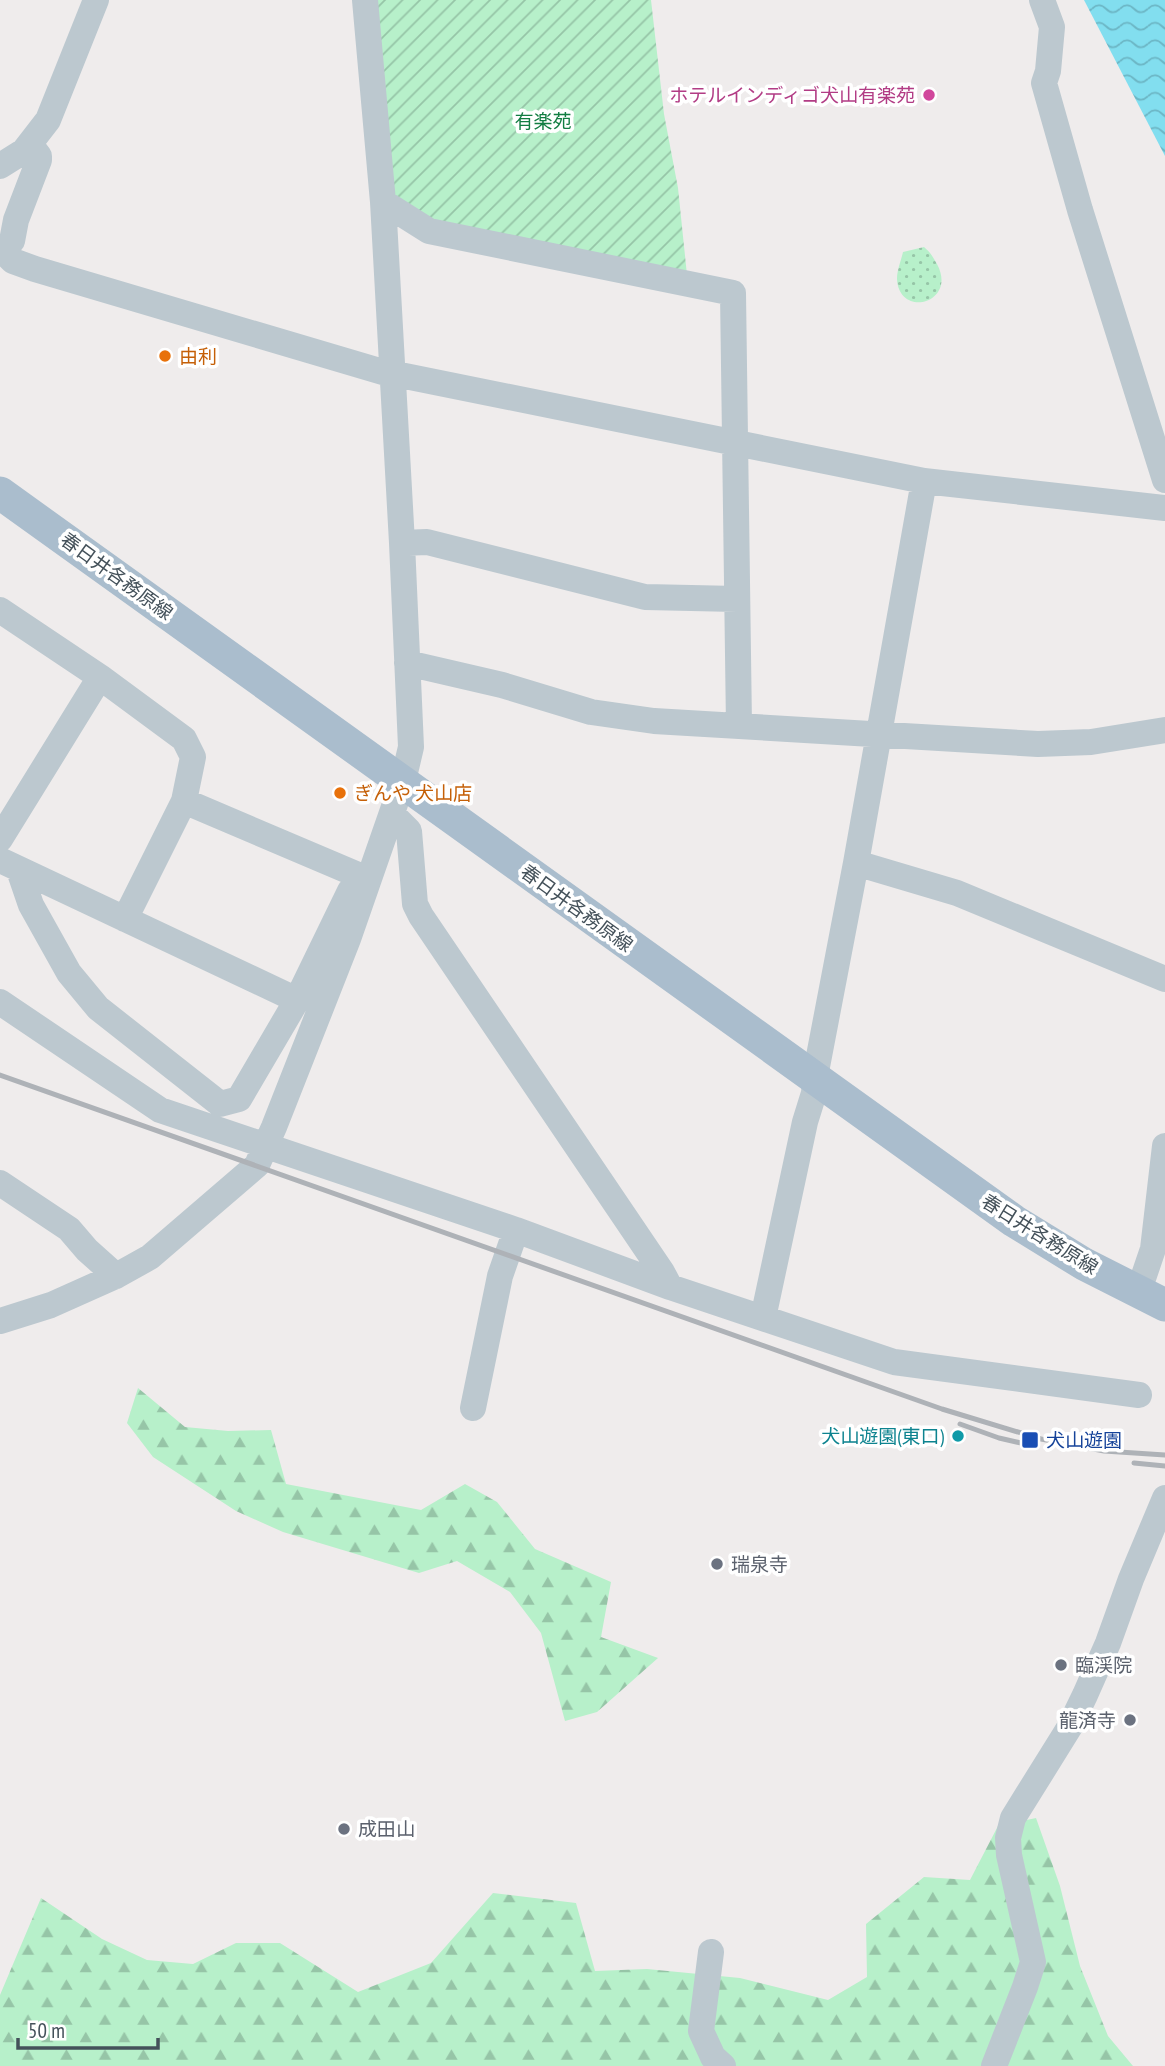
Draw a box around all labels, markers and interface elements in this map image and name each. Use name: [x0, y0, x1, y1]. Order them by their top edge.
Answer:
place label: ホテルインディゴ犬山有楽苑: [669, 83, 915, 107]
marker: ホテルインディゴ犬山有楽苑: [921, 87, 937, 103]
park label: 有楽苑: [514, 109, 572, 133]
place label: 由利: [179, 344, 217, 368]
marker: 由利: [157, 348, 173, 364]
street label: 春日井各務原線: [56, 527, 178, 625]
place label: ぎんや 犬山店: [354, 781, 472, 805]
marker: ぎんや 犬山店: [332, 785, 348, 801]
street label: 春日井各務原線: [516, 859, 638, 957]
street label: 春日井各務原線: [977, 1189, 1103, 1279]
place label: 犬山遊園(東口): [821, 1424, 945, 1448]
marker: 犬山遊園(東口): [950, 1428, 966, 1444]
place label: 犬山遊園: [1046, 1428, 1122, 1452]
marker: 犬山遊園: [1020, 1430, 1040, 1450]
place label: 瑞泉寺: [731, 1552, 788, 1576]
marker: 瑞泉寺: [709, 1556, 725, 1572]
place label: 臨渓院: [1075, 1653, 1132, 1677]
marker: 臨渓院: [1053, 1657, 1069, 1673]
place label: 龍済寺: [1059, 1708, 1116, 1732]
marker: 龍済寺: [1122, 1712, 1138, 1728]
place label: 成田山: [358, 1817, 415, 1841]
marker: 成田山: [336, 1821, 352, 1837]
scale bar: [18, 2007, 158, 2050]
text: 50 m: [28, 2017, 65, 2044]

